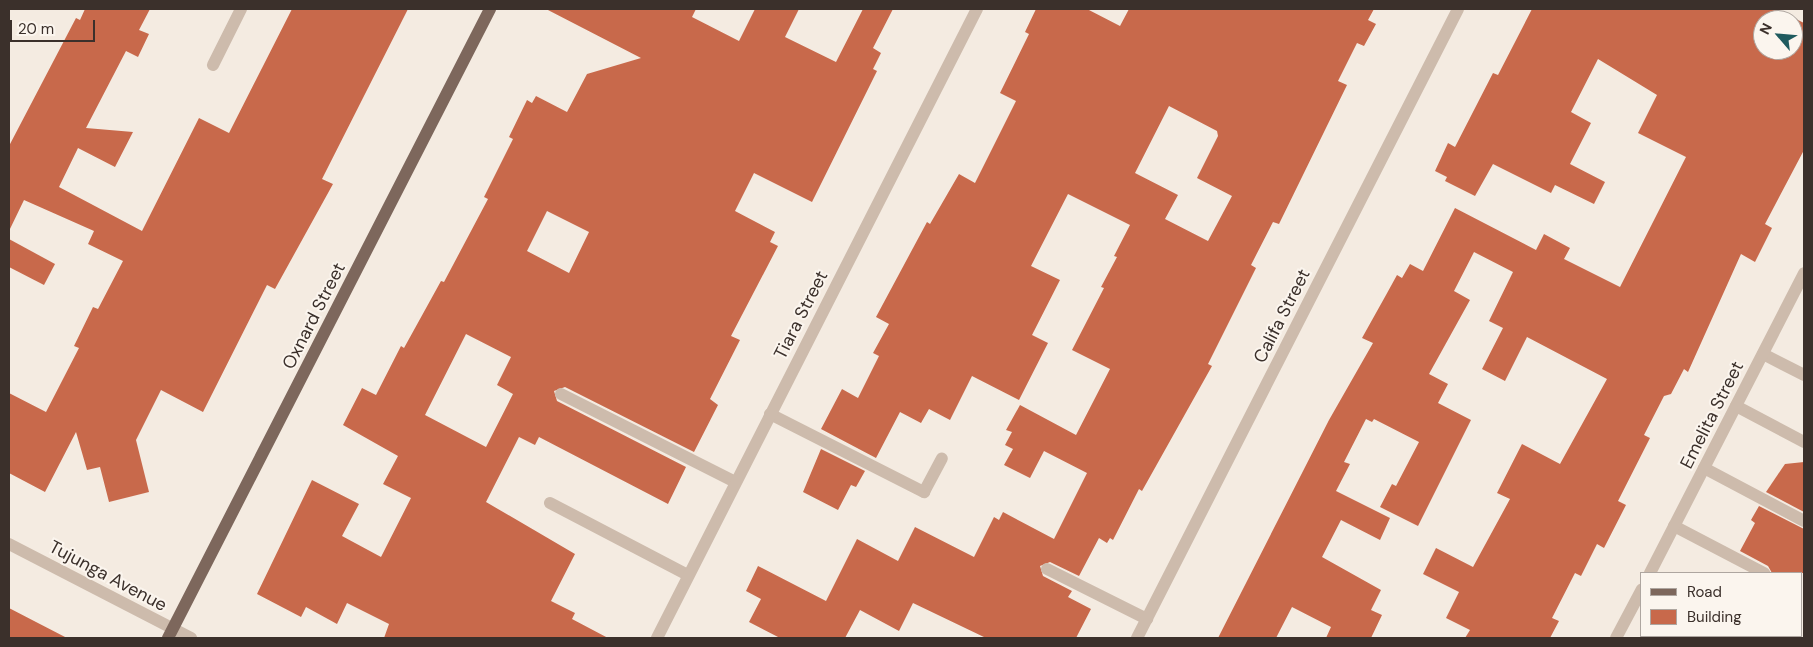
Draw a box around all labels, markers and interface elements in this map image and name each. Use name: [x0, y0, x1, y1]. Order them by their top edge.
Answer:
scale bar: [12, 10, 98, 42]
north arrow: [1753, 10, 1803, 60]
text: 20 m: [18, 19, 54, 39]
text: N: [1755, 20, 1776, 37]
street label: Oxnard Street: [278, 259, 350, 373]
street label: Califa Street: [1249, 265, 1315, 367]
street label: Tiara Street: [769, 267, 833, 363]
street label: Emelita Street: [1676, 358, 1748, 472]
street label: Tujunga Avenue: [45, 536, 171, 616]
legend: [1640, 572, 1803, 637]
text: Road: [1687, 582, 1722, 602]
text: Building: [1687, 607, 1742, 627]

